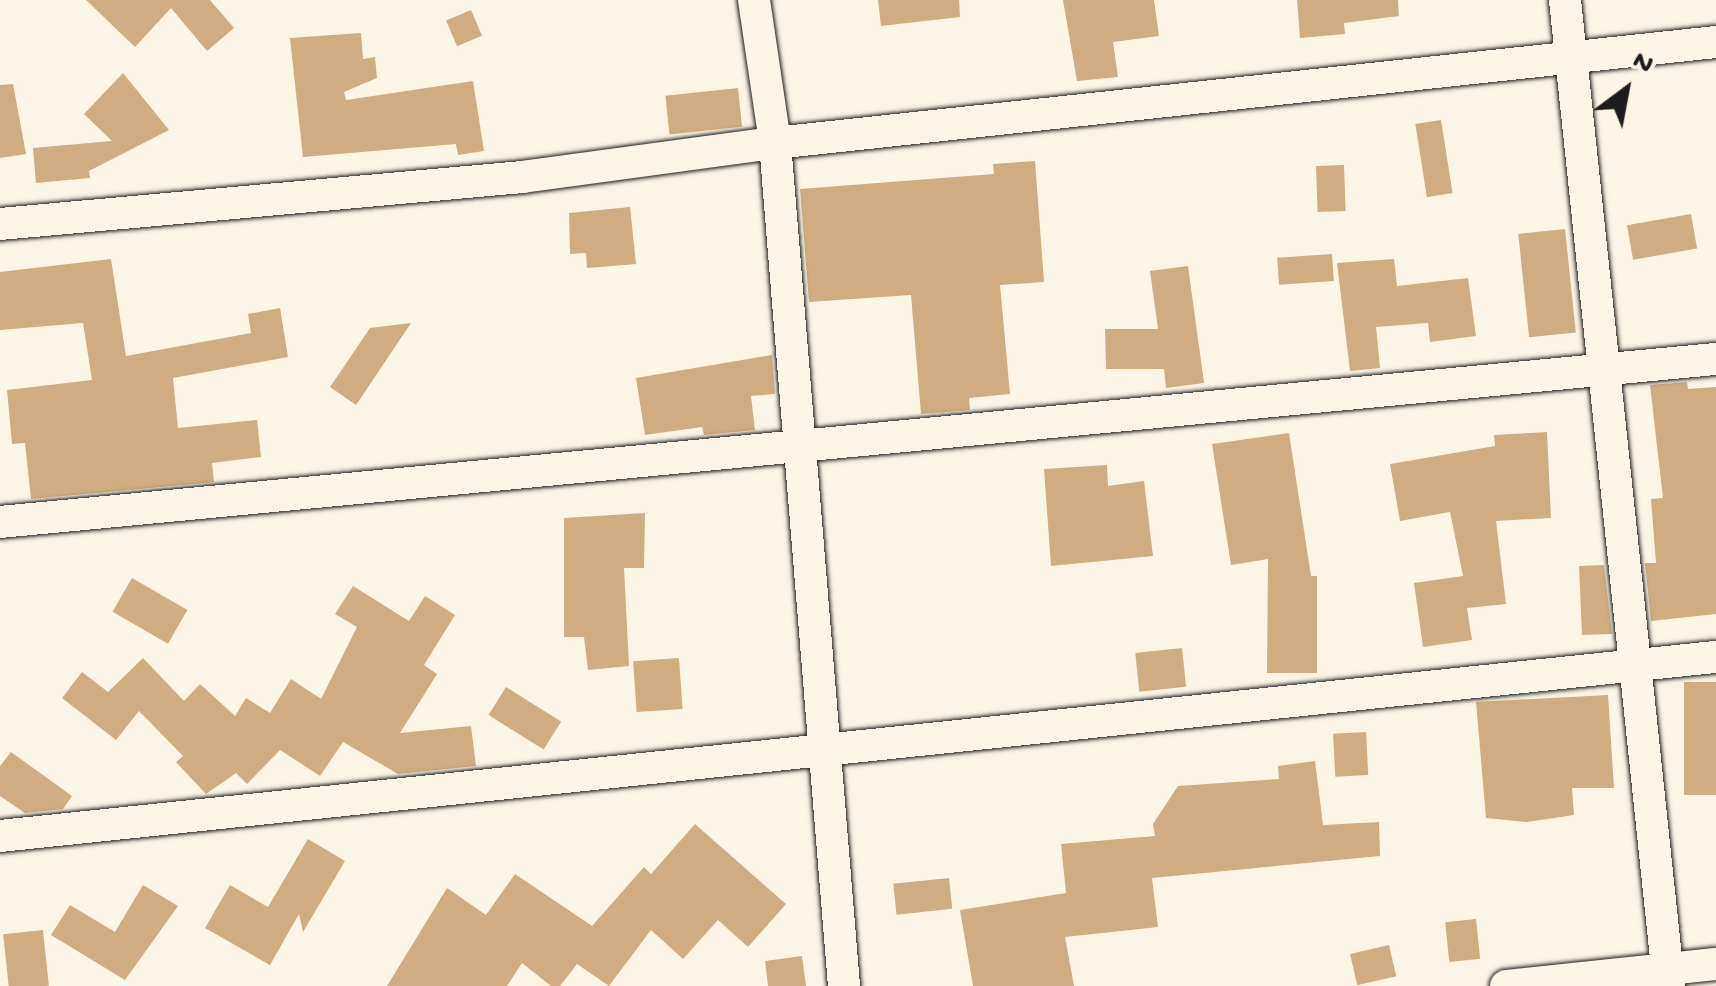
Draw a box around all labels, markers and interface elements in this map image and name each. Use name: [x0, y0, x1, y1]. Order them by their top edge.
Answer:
north arrow: [1576, 40, 1676, 140]
text: N: [1626, 45, 1659, 83]

